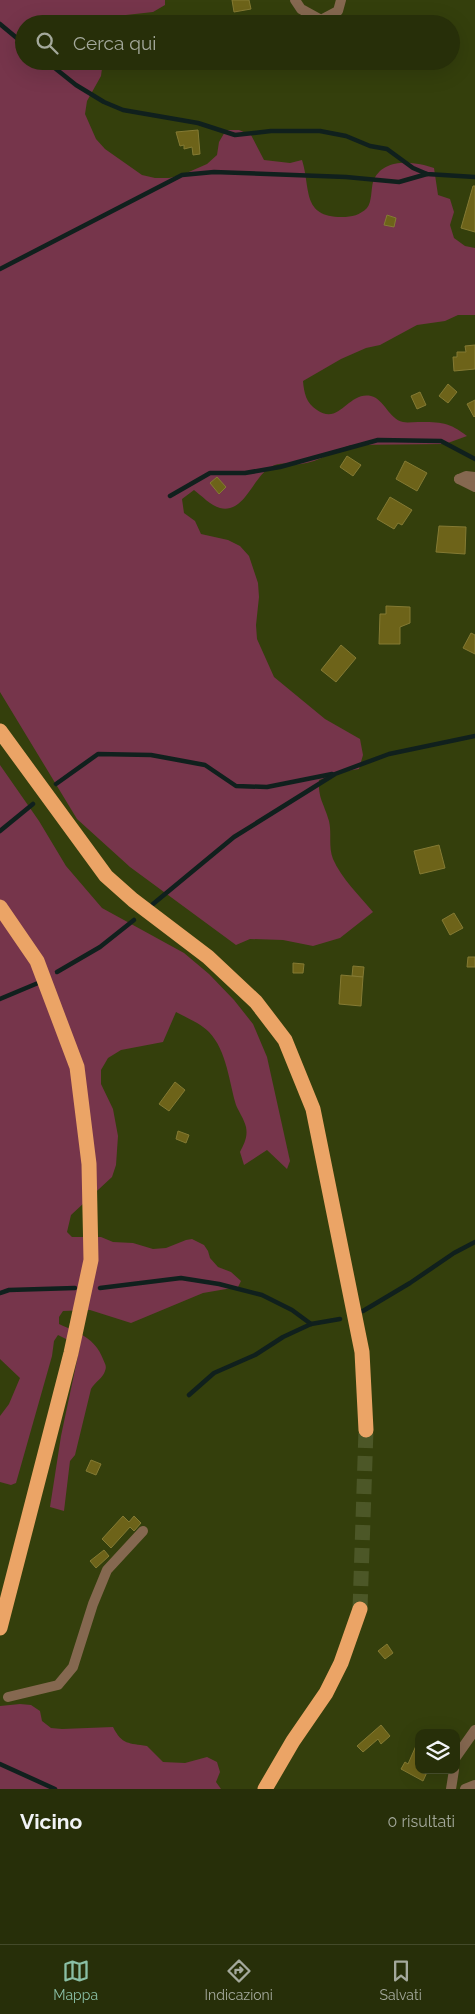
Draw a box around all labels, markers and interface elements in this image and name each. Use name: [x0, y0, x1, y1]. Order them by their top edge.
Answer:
search box: [15, 15, 460, 70]
icon: search: [33, 29, 61, 57]
text: Cerca qui: [73, 32, 156, 54]
map controls: [415, 1729, 460, 1774]
button: layers: [415, 1729, 460, 1774]
text: Vicino: [20, 1809, 82, 1834]
text: 0 risultati: [388, 1812, 455, 1831]
tab: Mappa: [53, 1957, 98, 2003]
tab: Indicazioni: [205, 1957, 273, 2003]
tab: Salvati: [379, 1957, 422, 2003]

